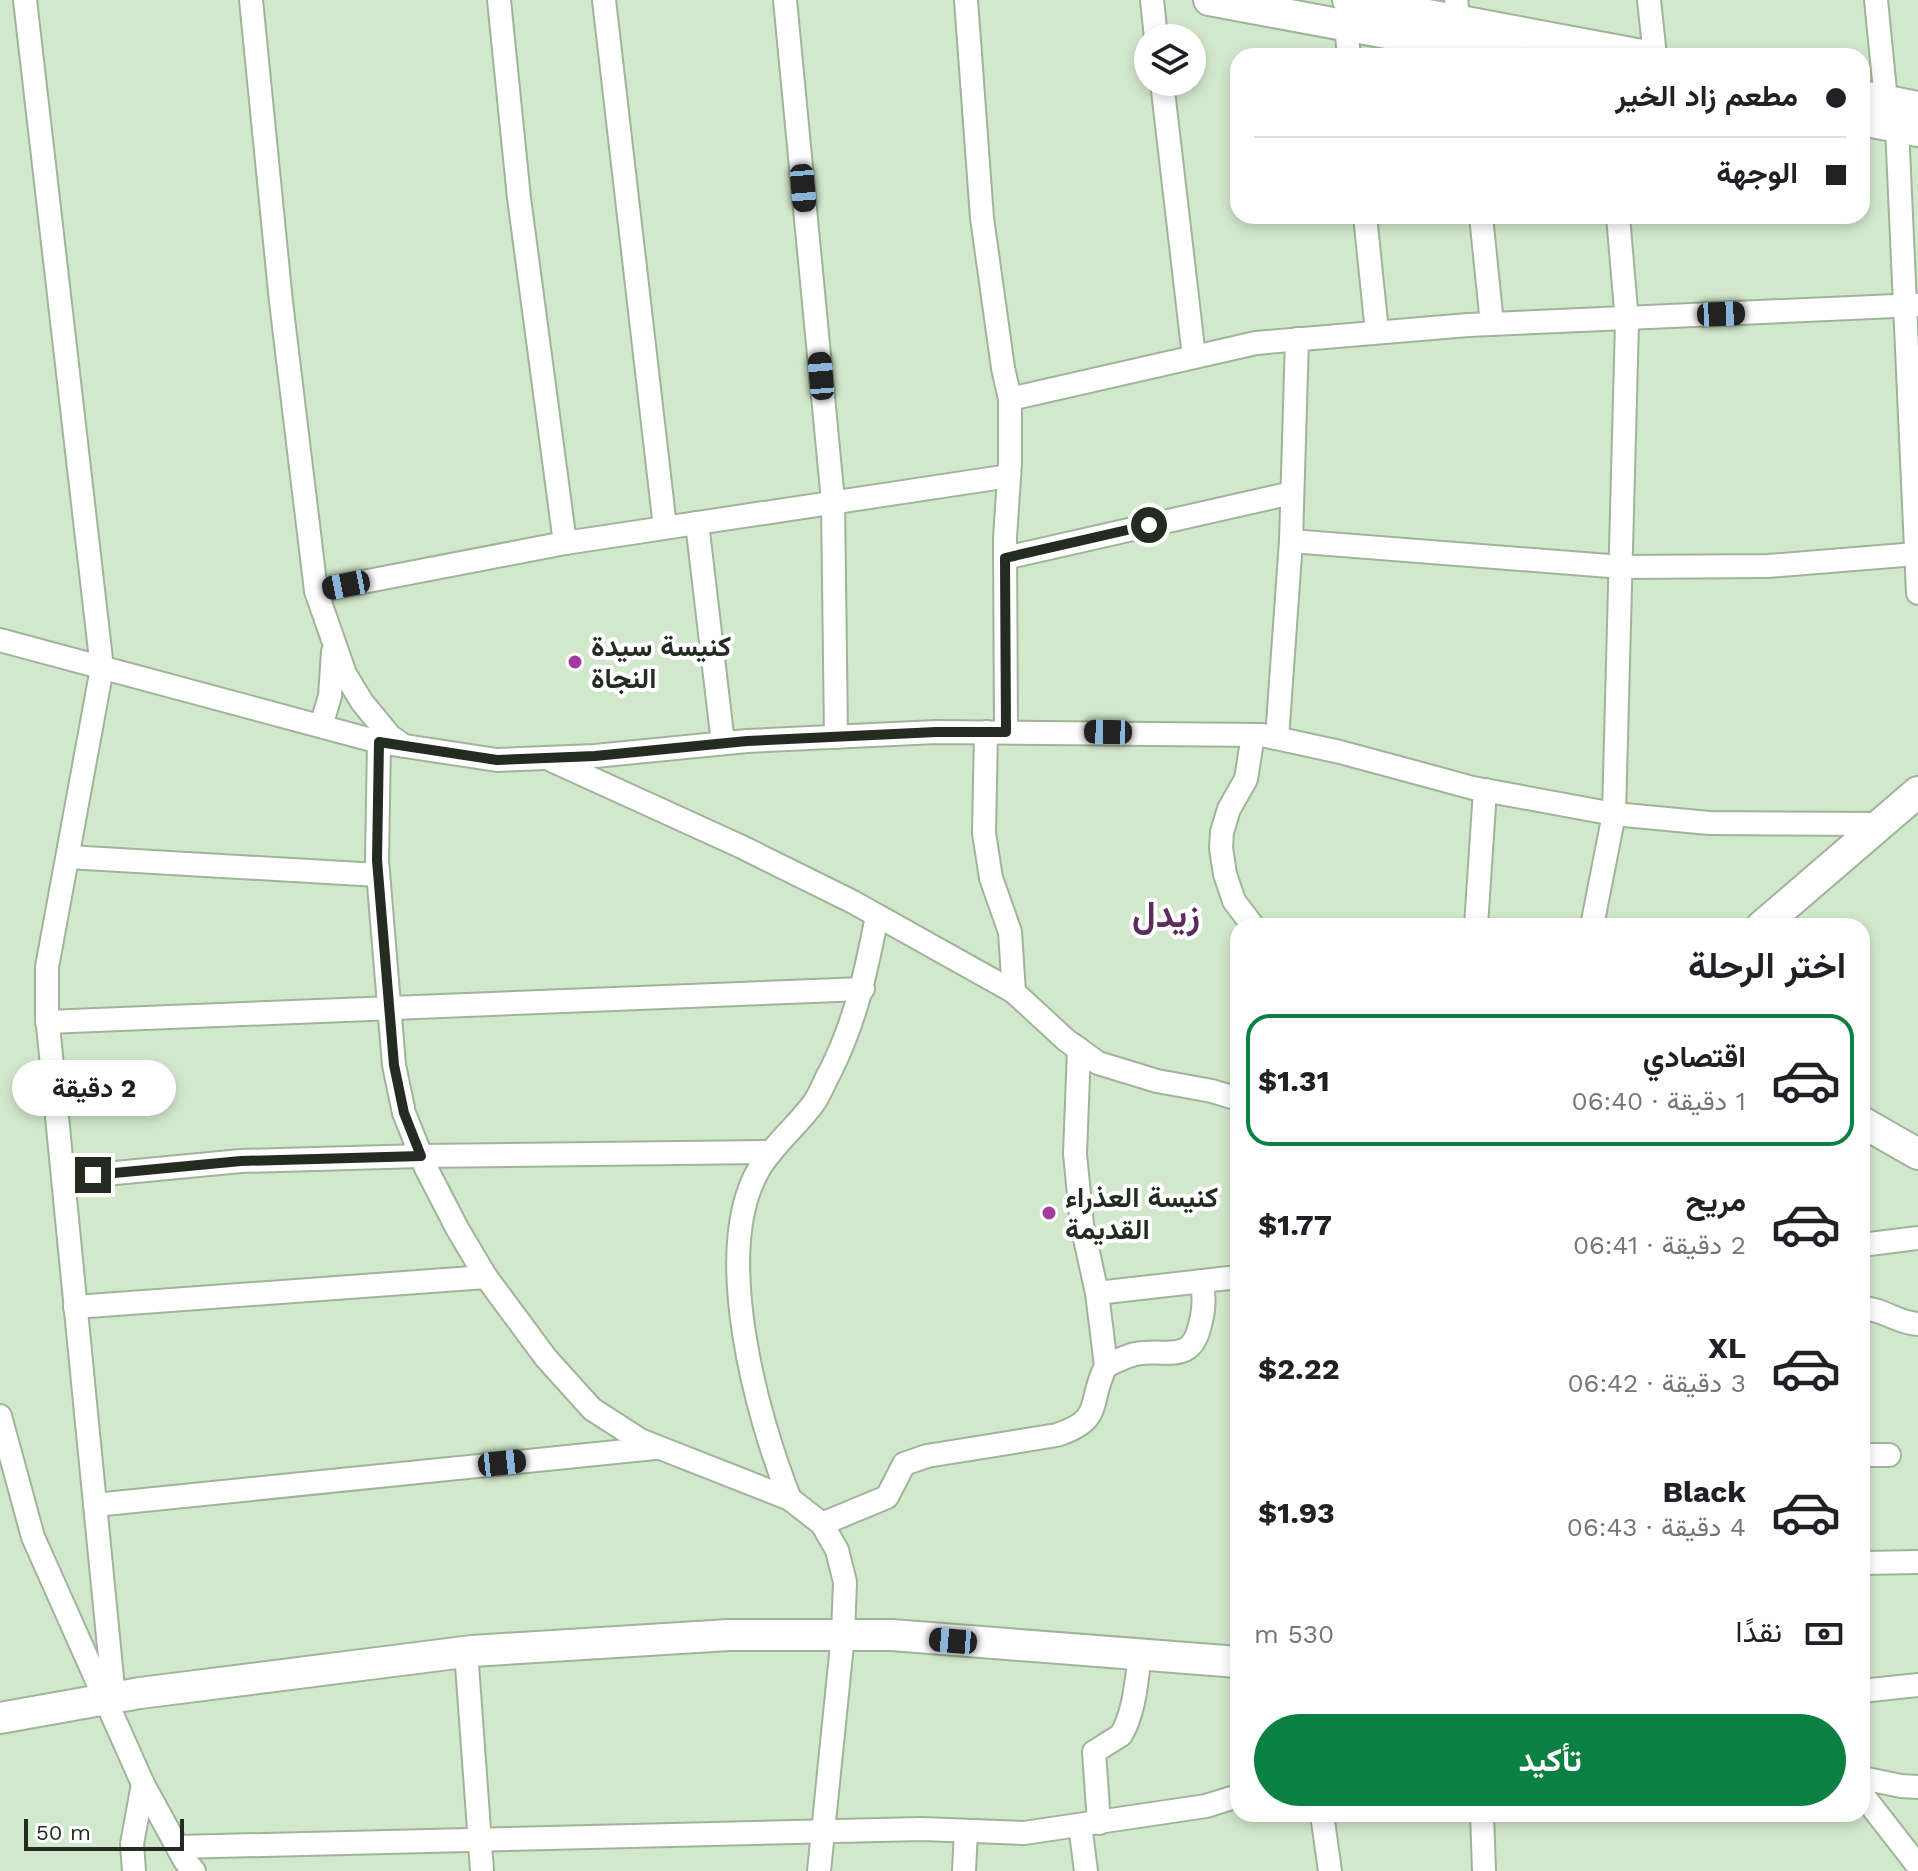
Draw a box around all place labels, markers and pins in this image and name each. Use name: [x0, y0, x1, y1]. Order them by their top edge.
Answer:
place label: كنيسة سيدة النجاة: [591, 630, 731, 695]
marker: كنيسة سيدة النجاة: [566, 653, 584, 671]
place label: كنيسة العذراء القديمة: [1065, 1181, 1218, 1246]
marker: كنيسة العذراء القديمة: [1040, 1204, 1058, 1222]

